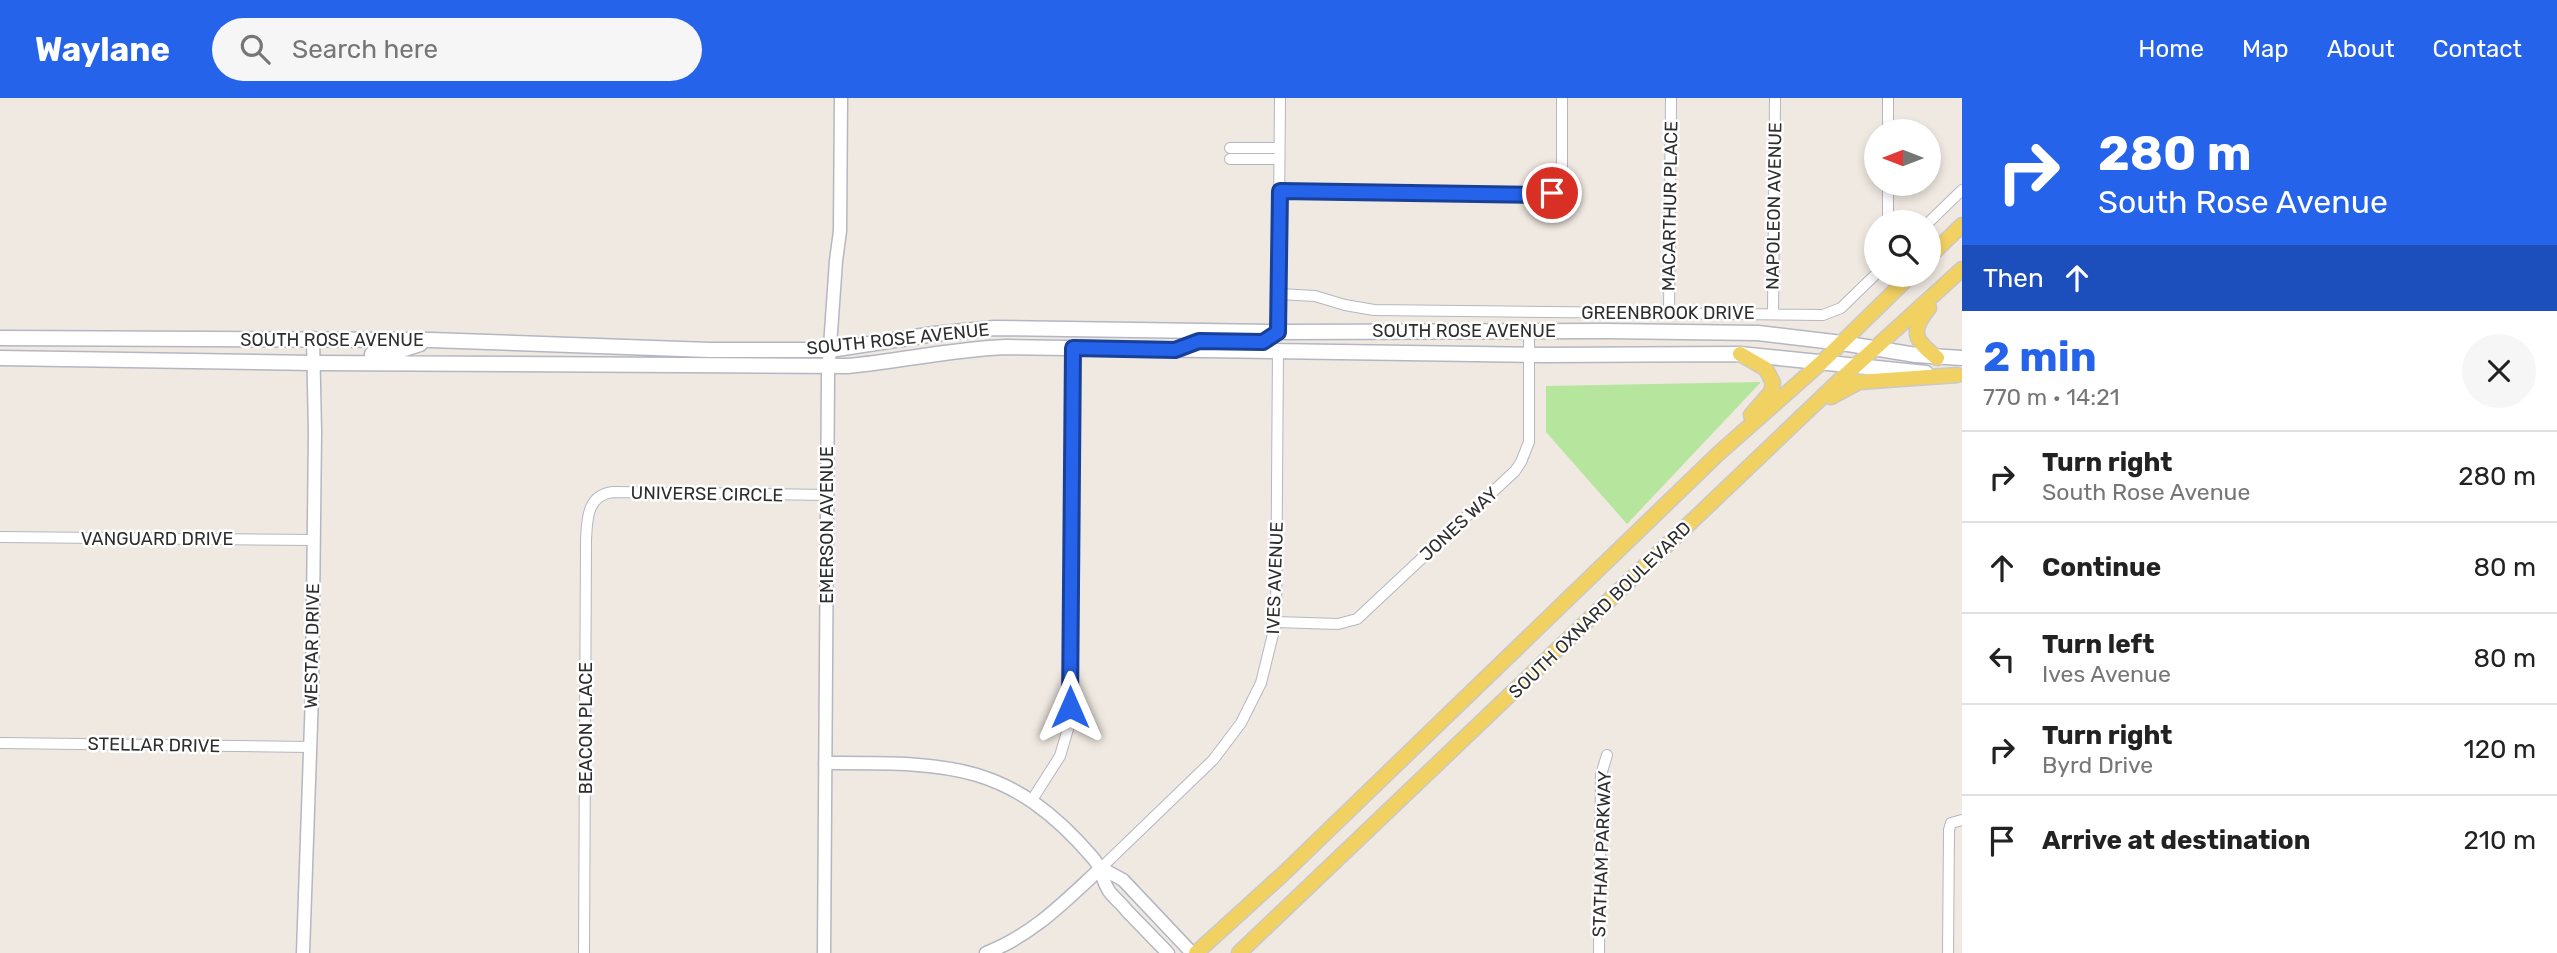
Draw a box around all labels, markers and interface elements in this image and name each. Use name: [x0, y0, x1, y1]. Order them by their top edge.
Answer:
search box: [212, 18, 702, 81]
text: Waylane: [35, 30, 170, 69]
icon: search: [236, 30, 274, 68]
text: Search here: [292, 34, 438, 65]
text: Home: [2138, 35, 2204, 63]
text: Map: [2242, 35, 2289, 63]
text: About: [2327, 35, 2395, 63]
text: Contact: [2433, 35, 2522, 63]
north arrow: [1864, 119, 1941, 196]
map controls: [1864, 119, 1941, 287]
street label: MACARTHUR PLACE: [1658, 121, 1682, 291]
street label: NAPOLEON AVENUE: [1762, 122, 1786, 290]
text: 280 m: [2098, 124, 2252, 182]
icon: right: [1983, 126, 2074, 217]
pin: [1522, 163, 1582, 223]
icon: arrive: [1533, 174, 1571, 212]
text: South Rose Avenue: [2098, 183, 2388, 221]
button: search: [1864, 210, 1941, 287]
icon: ahead: [2058, 259, 2096, 297]
text: Then: [1983, 263, 2044, 294]
street label: GREENBROOK DRIVE: [1581, 302, 1755, 324]
street label: SOUTH ROSE AVENUE: [806, 318, 990, 360]
street label: SOUTH ROSE AVENUE: [1372, 320, 1556, 342]
street label: SOUTH ROSE AVENUE: [240, 329, 424, 351]
text: 2 min: [1983, 332, 2097, 382]
button: close: [2462, 334, 2536, 408]
text: 770 m · 14:21: [1983, 383, 2120, 411]
street label: EMERSON AVENUE: [816, 446, 838, 604]
text: Turn right: [2042, 447, 2172, 478]
icon: right: [1983, 458, 2021, 496]
text: 280 m: [2458, 461, 2536, 492]
text: South Rose Avenue: [2042, 478, 2250, 506]
street label: UNIVERSE CIRCLE: [630, 482, 784, 506]
street label: JONES WAY: [1415, 482, 1503, 566]
street label: SOUTH OXNARD BOULEVARD: [1504, 517, 1696, 703]
street label: IVES AVENUE: [1262, 521, 1288, 635]
street label: VANGUARD DRIVE: [81, 528, 233, 550]
icon: ahead: [1983, 549, 2021, 587]
text: Continue: [2042, 552, 2161, 583]
text: 80 m: [2473, 552, 2536, 583]
street label: WESTAR DRIVE: [300, 583, 324, 709]
text: Turn left: [2042, 629, 2154, 660]
icon: left: [1983, 640, 2021, 678]
text: 80 m: [2473, 643, 2536, 674]
text: Ives Avenue: [2042, 660, 2171, 688]
street label: BEACON PLACE: [575, 662, 597, 794]
position arrow: [1033, 670, 1107, 744]
text: Turn right: [2042, 720, 2172, 751]
icon: right: [1983, 731, 2021, 769]
street label: STELLAR DRIVE: [87, 733, 221, 757]
text: 120 m: [2464, 734, 2536, 765]
text: Byrd Drive: [2042, 751, 2153, 779]
street label: STATHAM PARKWAY: [1588, 770, 1616, 938]
icon: arrive: [1983, 822, 2021, 860]
text: Arrive at destination: [2042, 825, 2310, 856]
text: 210 m: [2464, 825, 2536, 856]

